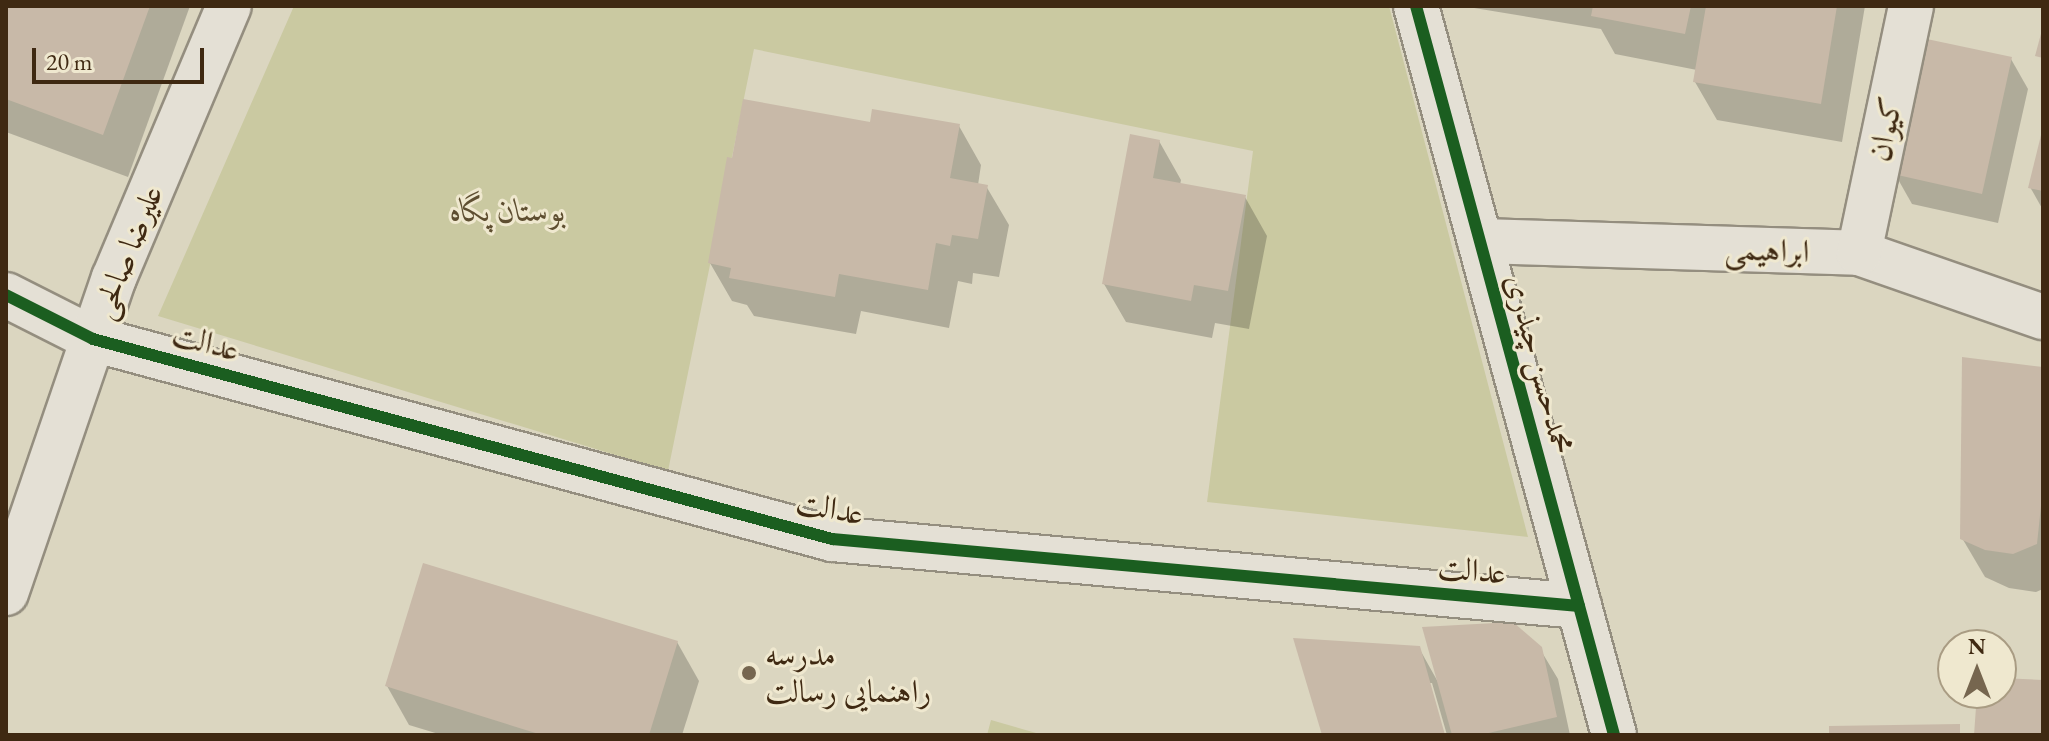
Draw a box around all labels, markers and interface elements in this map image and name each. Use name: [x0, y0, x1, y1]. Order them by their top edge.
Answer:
scale bar: [36, 32, 208, 82]
text: 20 m: [46, 46, 93, 77]
street label: کیوان: [1859, 93, 1911, 165]
street label: علیرضا صالحی: [83, 179, 171, 325]
park label: بوستان پگاه: [450, 191, 566, 229]
street label: ابراهیمی: [1724, 229, 1810, 271]
street label: محمدحسن چیذری: [1498, 270, 1582, 458]
street label: عدالت: [168, 315, 244, 369]
street label: عدالت: [793, 483, 867, 533]
street label: عدالت: [1436, 548, 1508, 592]
north arrow: [1937, 629, 2017, 709]
text: N: [1968, 632, 1986, 661]
place label: مدرسه راهنمایی رسالت: [765, 636, 931, 711]
marker: مدرسه راهنمایی رسالت: [740, 664, 758, 682]

